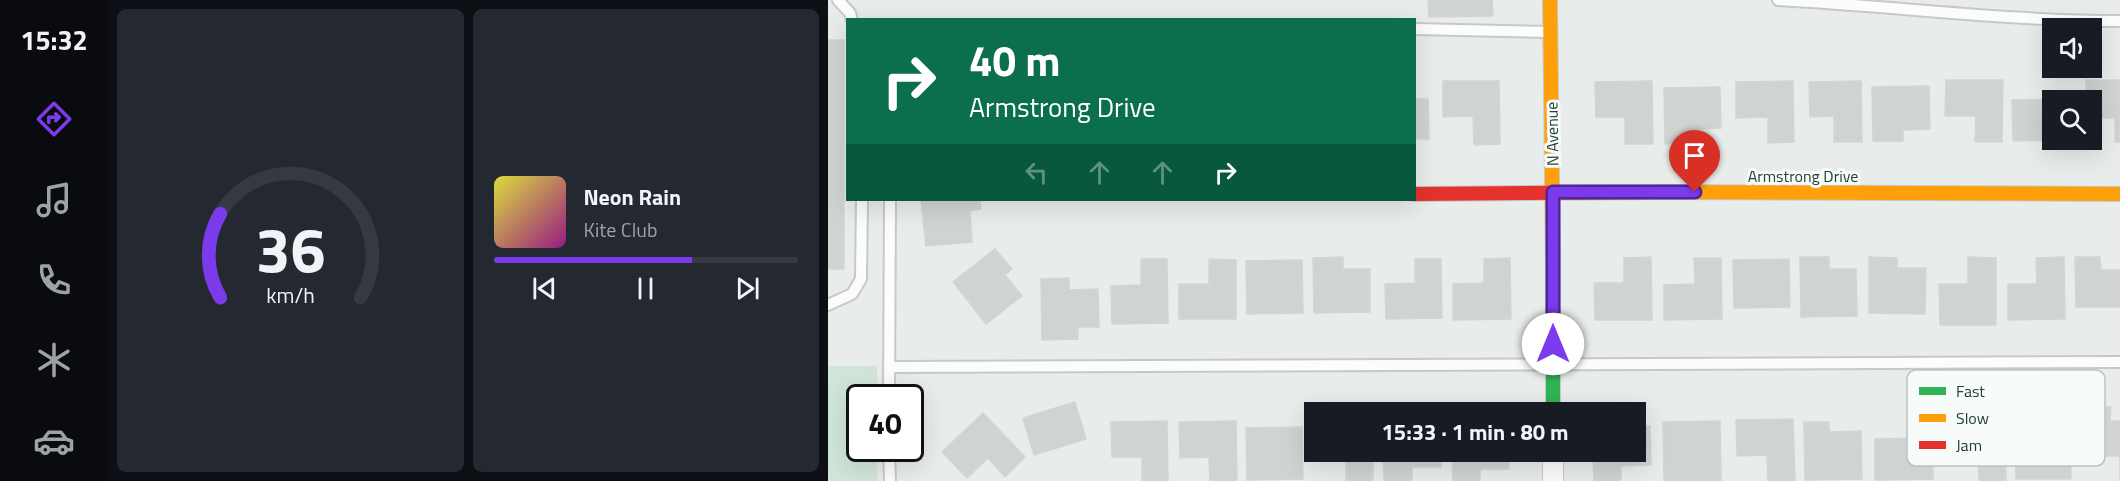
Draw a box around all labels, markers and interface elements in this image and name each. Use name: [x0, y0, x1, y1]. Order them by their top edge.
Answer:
map controls: [2042, 18, 2102, 150]
button: sound: [2042, 18, 2102, 78]
text: 15:32: [20, 19, 88, 60]
text: 40 m: [969, 28, 1061, 92]
icon: right: [870, 42, 948, 120]
text: Armstrong Drive: [969, 86, 1156, 127]
button: search: [2042, 90, 2102, 150]
icon: directions: [33, 98, 75, 140]
street label: N Avenue: [1539, 102, 1565, 166]
pin: [1669, 130, 1720, 192]
icon: arrive: [1678, 139, 1711, 172]
icon: left: [1020, 156, 1053, 189]
icon: ahead: [1083, 156, 1116, 189]
icon: ahead: [1146, 156, 1179, 189]
icon: right: [1209, 156, 1242, 189]
street label: Armstrong Drive: [1748, 164, 1858, 188]
icon: music: [33, 179, 75, 221]
text: Neon Rain: [584, 180, 681, 214]
text: 36: [255, 201, 325, 296]
text: Kite Club: [584, 214, 657, 245]
icon: phone: [33, 259, 75, 301]
icon: previous: [528, 272, 561, 305]
icon: pause: [629, 272, 662, 305]
icon: next: [731, 272, 764, 305]
text: km/h: [266, 279, 315, 311]
position arrow: [1521, 312, 1585, 376]
icon: climate: [33, 339, 75, 381]
legend: [1907, 370, 2105, 466]
text: Fast: [1956, 379, 1985, 403]
speed limit sign: 40: [846, 384, 924, 462]
text: Slow: [1956, 406, 1989, 430]
text: 15:33 · 1 min · 80 m: [1382, 415, 1568, 449]
icon: car: [33, 420, 75, 462]
text: Jam: [1956, 433, 1982, 457]

